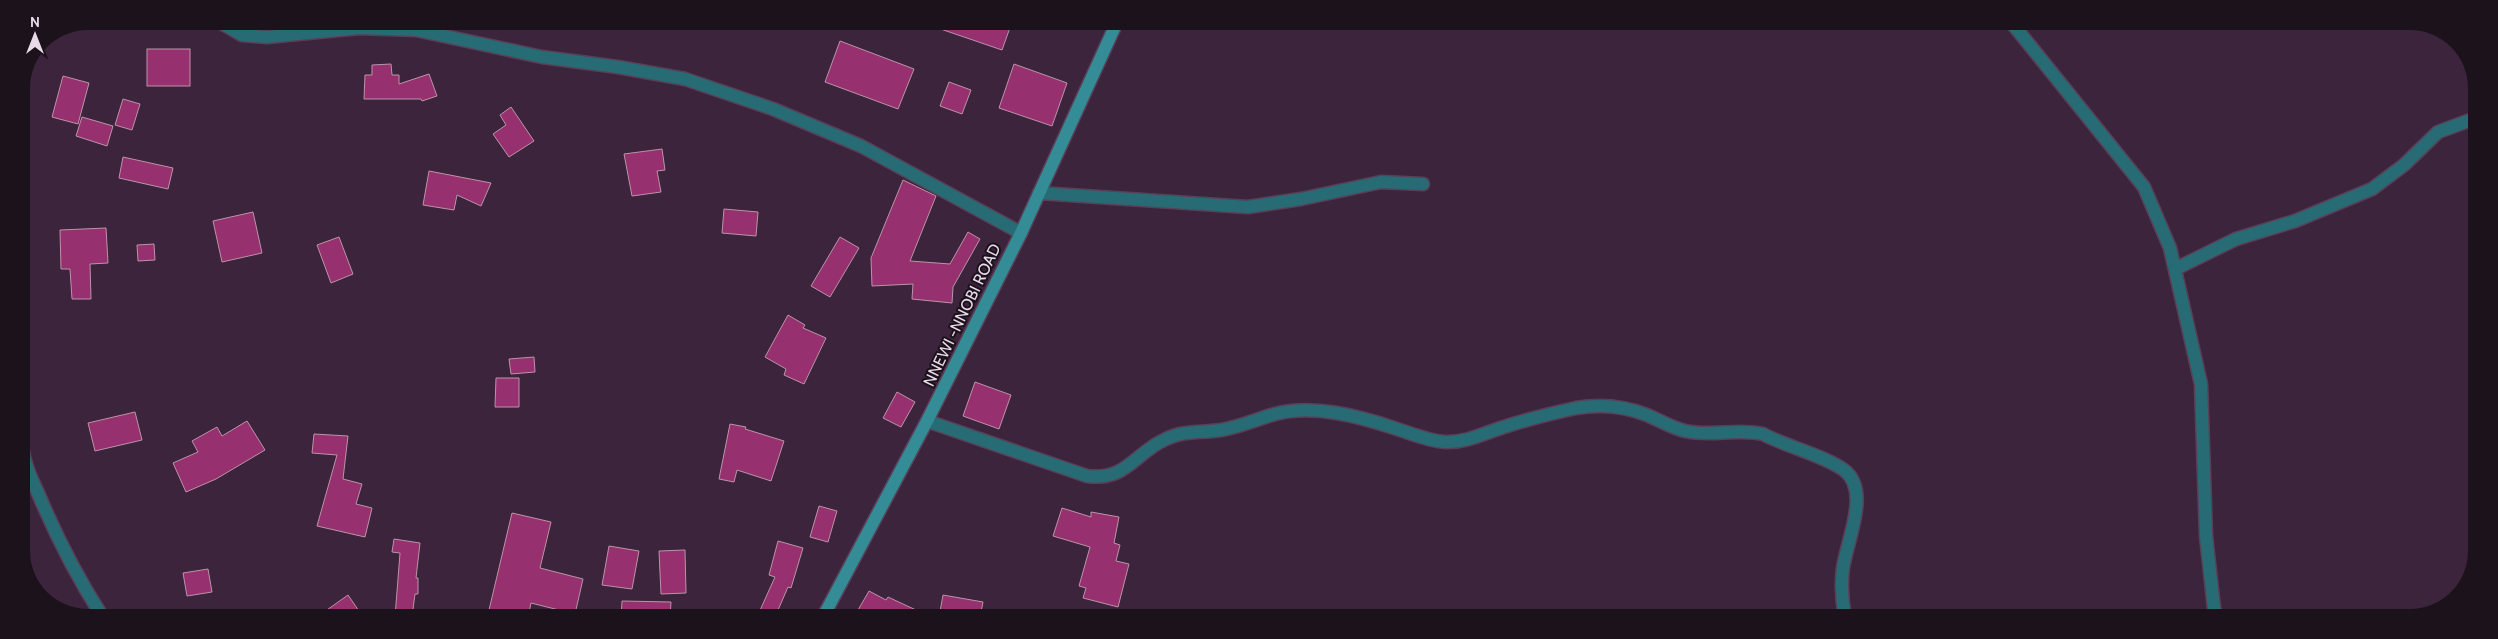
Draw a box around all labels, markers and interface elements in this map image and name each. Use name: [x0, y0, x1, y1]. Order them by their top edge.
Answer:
north arrow: [10, 10, 60, 60]
text: N: [30, 13, 40, 31]
street label: NNEWI -NNOBI ROAD: [919, 241, 1005, 389]

